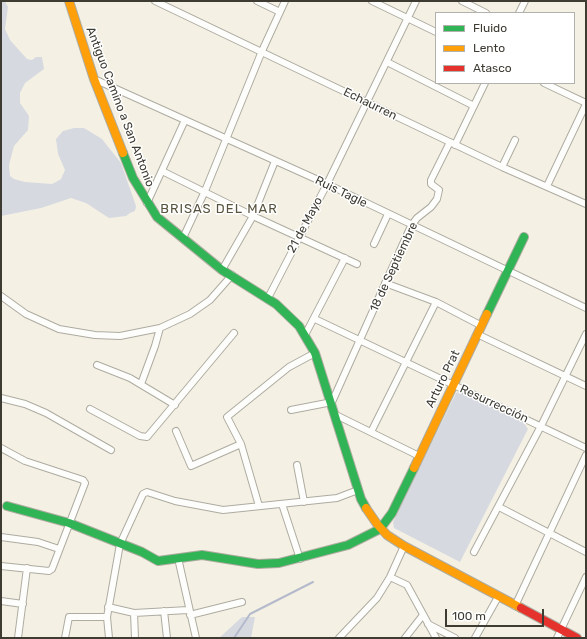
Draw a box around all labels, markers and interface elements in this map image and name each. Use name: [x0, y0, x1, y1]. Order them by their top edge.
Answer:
legend: [435, 12, 575, 84]
text: Fluido: [473, 21, 507, 35]
street label: Antiguo Camino a San Antonio: [83, 25, 157, 189]
text: Lento: [473, 41, 505, 55]
text: Atasco: [473, 61, 512, 75]
street label: Echaurren: [341, 85, 399, 123]
street label: Ruis Tagle: [313, 173, 369, 211]
street label: 21 de Mayo: [284, 195, 326, 255]
district label: BRISAS DEL MAR: [160, 201, 278, 217]
street label: 18 de Septiembre: [367, 220, 421, 314]
street label: Arturo Prat: [423, 348, 463, 410]
street label: Resurrección: [457, 382, 531, 426]
scale bar: [447, 601, 546, 627]
text: 100 m: [452, 609, 486, 623]

